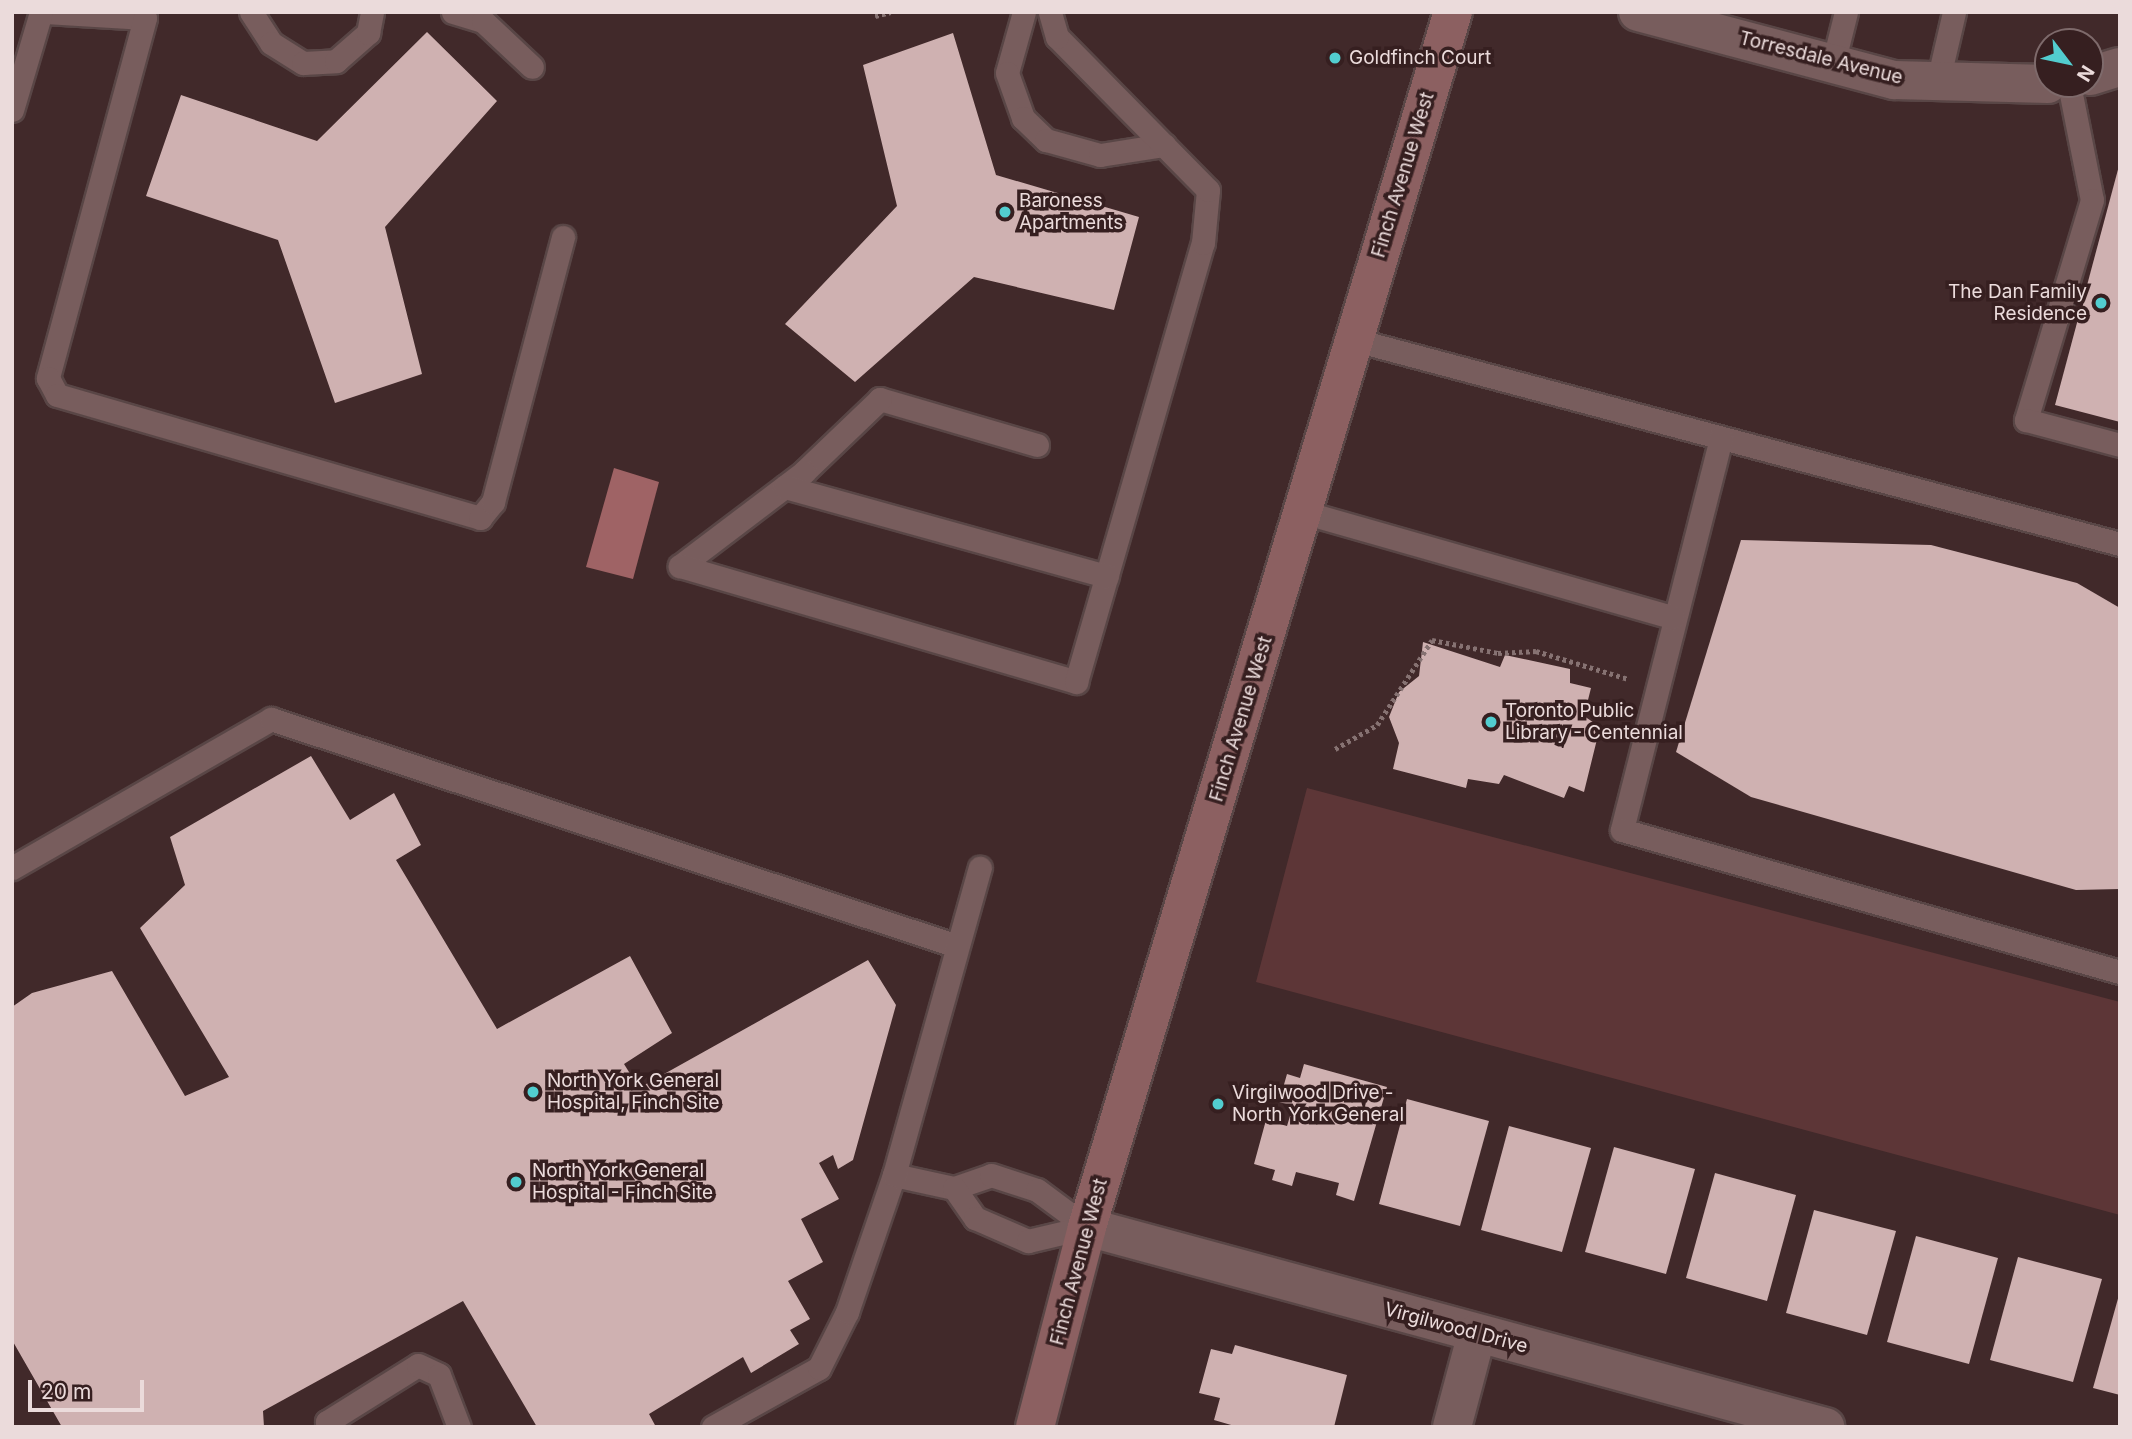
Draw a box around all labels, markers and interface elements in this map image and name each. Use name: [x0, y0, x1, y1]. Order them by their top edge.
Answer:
street label: Torresdale Avenue: [1737, 27, 1905, 89]
north arrow: [2034, 28, 2104, 98]
place label: Goldfinch Court: [1349, 47, 1491, 69]
marker: Goldfinch Court: [1327, 50, 1343, 66]
text: N: [2072, 61, 2099, 86]
street label: Finch Avenue West: [1367, 90, 1439, 260]
place label: Baroness Apartments: [1019, 190, 1123, 234]
marker: Baroness Apartments: [997, 204, 1013, 220]
place label: The Dan Family Residence: [1948, 281, 2087, 325]
marker: The Dan Family Residence: [2093, 295, 2109, 311]
street label: Finch Avenue West: [1205, 634, 1277, 804]
place label: Toronto Public Library - Centennial: [1505, 700, 1683, 744]
marker: Toronto Public Library - Centennial: [1483, 714, 1499, 730]
place label: North York General Hospital, Finch Site: [547, 1070, 720, 1114]
place label: Virgilwood Drive - North York General: [1232, 1082, 1404, 1126]
marker: North York General Hospital, Finch Site: [525, 1084, 541, 1100]
marker: Virgilwood Drive - North York General: [1210, 1096, 1226, 1112]
place label: North York General Hospital - Finch Site: [532, 1160, 713, 1204]
marker: North York General Hospital - Finch Site: [506, 1172, 526, 1192]
street label: Finch Avenue West: [1046, 1176, 1112, 1348]
street label: Virgilwood Drive: [1382, 1298, 1530, 1358]
scale bar: [32, 1366, 147, 1410]
text: 20 m: [41, 1379, 91, 1404]

